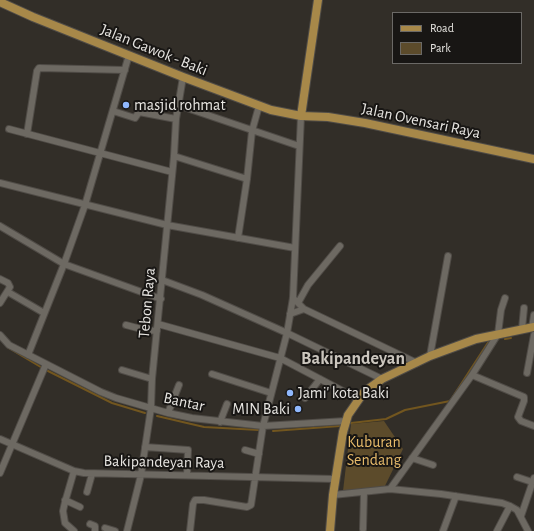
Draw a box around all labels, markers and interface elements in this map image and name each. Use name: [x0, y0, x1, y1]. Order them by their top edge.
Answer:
legend: [392, 12, 522, 64]
street label: Jalan Gawok - Baki: [98, 20, 210, 80]
text: Road: [430, 22, 454, 34]
text: Park: [430, 42, 451, 54]
place label: masjid rohmat: [134, 95, 226, 115]
street label: Jalan Ovensari Raya: [360, 99, 482, 143]
marker: masjid rohmat: [121, 100, 131, 110]
street label: Tebon Raya: [134, 267, 160, 339]
district label: Bakipandeyan: [301, 348, 405, 370]
place label: Jami' kota Baki: [298, 383, 389, 403]
street label: Bantar: [162, 388, 206, 416]
marker: Jami' kota Baki: [285, 388, 295, 398]
place label: MIN Baki: [232, 399, 290, 419]
marker: MIN Baki: [293, 404, 303, 414]
park label: Kuburan Sendang: [347, 432, 401, 470]
street label: Bakipandeyan Raya: [103, 451, 225, 473]

